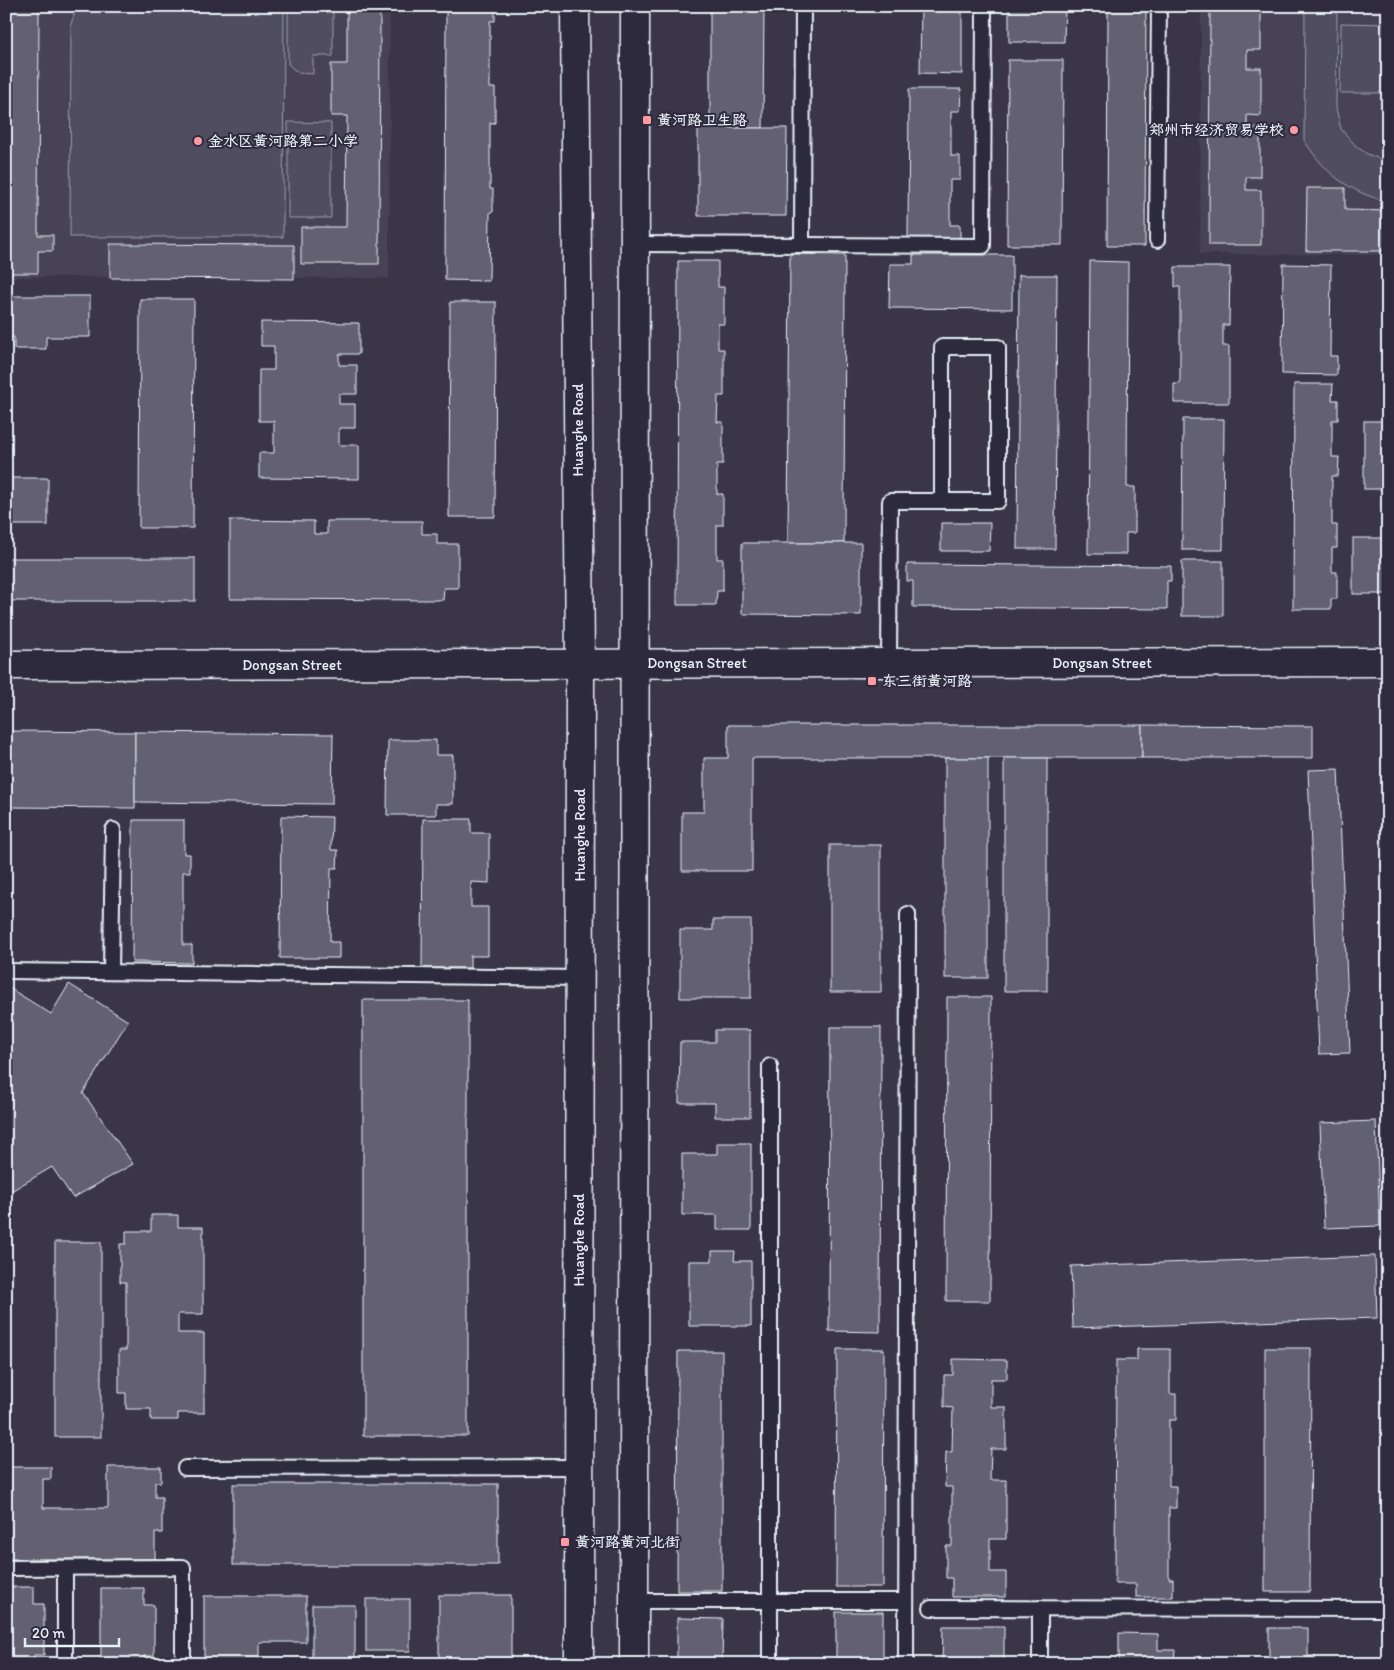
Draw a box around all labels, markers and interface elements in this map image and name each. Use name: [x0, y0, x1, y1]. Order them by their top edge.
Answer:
place label: 黄河路卫生路: [657, 111, 747, 129]
marker: 黄河路卫生路: [641, 114, 653, 126]
place label: 郑州市经济贸易学校: [1149, 121, 1284, 139]
marker: 郑州市经济贸易学校: [1288, 124, 1300, 136]
place label: 金水区黄河路第二小学: [208, 132, 358, 150]
marker: 金水区黄河路第二小学: [192, 135, 204, 147]
street label: Huanghe Road: [569, 383, 587, 477]
street label: Dongsan Street: [647, 654, 747, 672]
street label: Dongsan Street: [1052, 654, 1152, 672]
street label: Dongsan Street: [242, 656, 342, 674]
place label: 东三街黄河路: [882, 672, 972, 690]
marker: 东三街黄河路: [866, 675, 878, 687]
street label: Huanghe Road: [571, 788, 589, 882]
street label: Huanghe Road: [570, 1193, 588, 1287]
place label: 黄河路黄河北街: [575, 1533, 680, 1551]
marker: 黄河路黄河北街: [559, 1536, 571, 1548]
scale bar: [25, 1615, 119, 1647]
text: 20 m: [32, 1624, 66, 1642]

